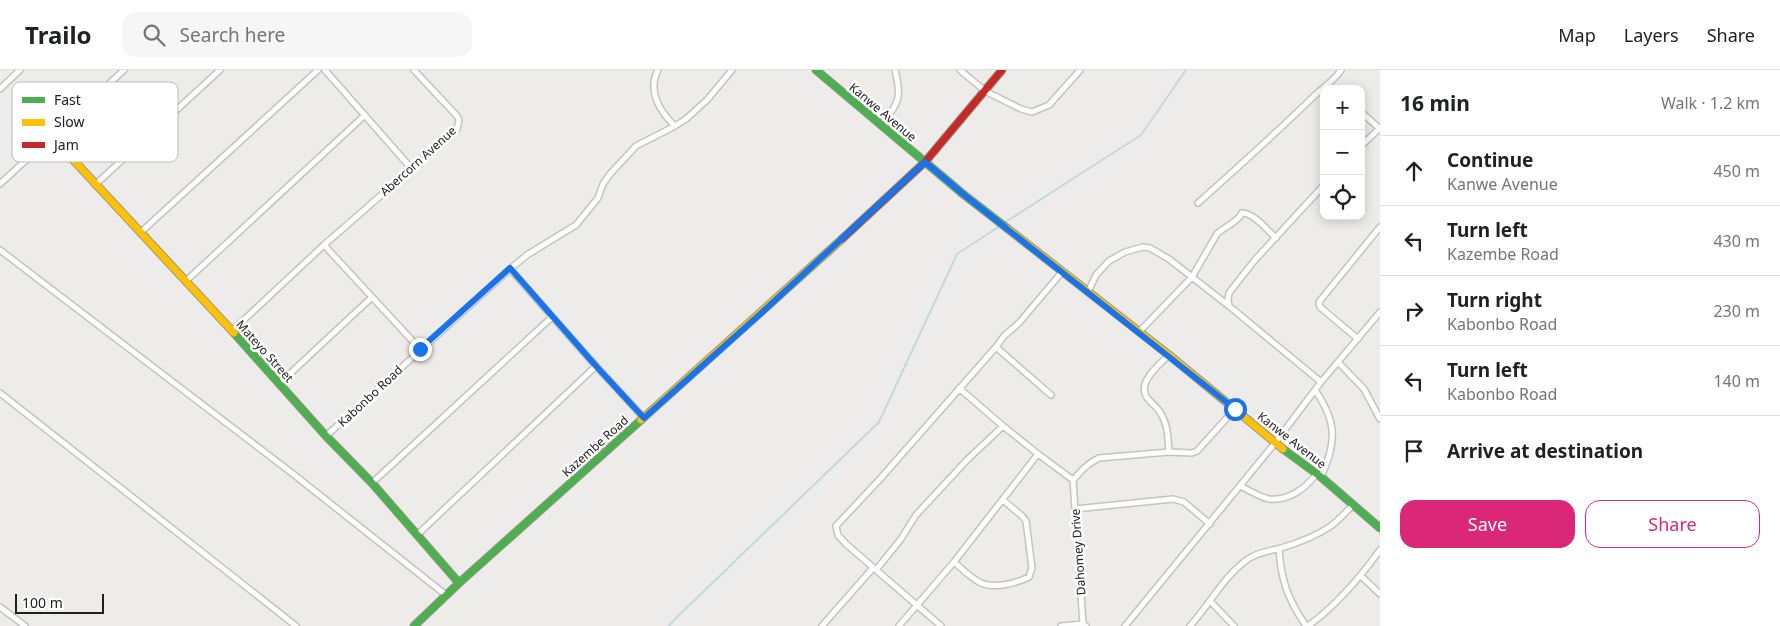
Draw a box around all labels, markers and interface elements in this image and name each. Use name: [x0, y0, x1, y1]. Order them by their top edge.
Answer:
search box: [122, 12, 472, 57]
text: Trailo: [25, 18, 92, 51]
icon: search: [140, 21, 168, 49]
text: Search here: [180, 22, 285, 48]
text: Map: [1558, 23, 1596, 47]
text: Layers: [1624, 23, 1679, 47]
text: Share: [1707, 23, 1755, 47]
street label: Kanwe Avenue: [846, 79, 920, 145]
legend: [12, 82, 178, 162]
map controls: [1320, 85, 1365, 220]
button: +: [1320, 85, 1365, 130]
text: 16 min: [1400, 89, 1470, 117]
text: Fast: [54, 90, 81, 109]
text: Walk · 1.2 km: [1661, 92, 1760, 114]
text: Slow: [54, 112, 85, 131]
street label: Abercorn Avenue: [376, 122, 460, 200]
button: −: [1320, 130, 1365, 175]
text: Jam: [52, 135, 79, 154]
text: Continue: [1447, 147, 1533, 173]
icon: ahead: [1400, 157, 1428, 185]
text: 450 m: [1713, 160, 1760, 182]
text: Kanwe Avenue: [1447, 173, 1558, 195]
button: locate: [1320, 175, 1365, 220]
text: Turn left: [1447, 217, 1528, 243]
icon: left: [1400, 227, 1428, 255]
text: 430 m: [1713, 230, 1760, 252]
text: Kazembe Road: [1447, 243, 1559, 265]
text: Turn right: [1447, 287, 1542, 313]
icon: right: [1400, 297, 1428, 325]
text: 230 m: [1713, 300, 1760, 322]
text: Kabonbo Road: [1447, 313, 1557, 335]
street label: Mateyo Street: [232, 316, 298, 386]
route end: [409, 338, 432, 361]
text: Turn left: [1447, 357, 1528, 383]
street label: Kabonbo Road: [334, 362, 406, 430]
icon: left: [1400, 367, 1428, 395]
text: 140 m: [1713, 370, 1760, 392]
text: Kabonbo Road: [1447, 383, 1557, 405]
route start: [1224, 398, 1247, 421]
street label: Kanwe Avenue: [1254, 408, 1330, 472]
street label: Kazembe Road: [558, 412, 632, 480]
icon: arrive: [1400, 437, 1428, 465]
text: Arrive at destination: [1447, 438, 1643, 464]
button: Save: [1400, 500, 1575, 548]
button: Share: [1585, 500, 1760, 548]
street label: Dahomey Drive: [1066, 508, 1090, 596]
scale bar: [15, 591, 104, 614]
text: 100 m: [22, 593, 63, 612]

